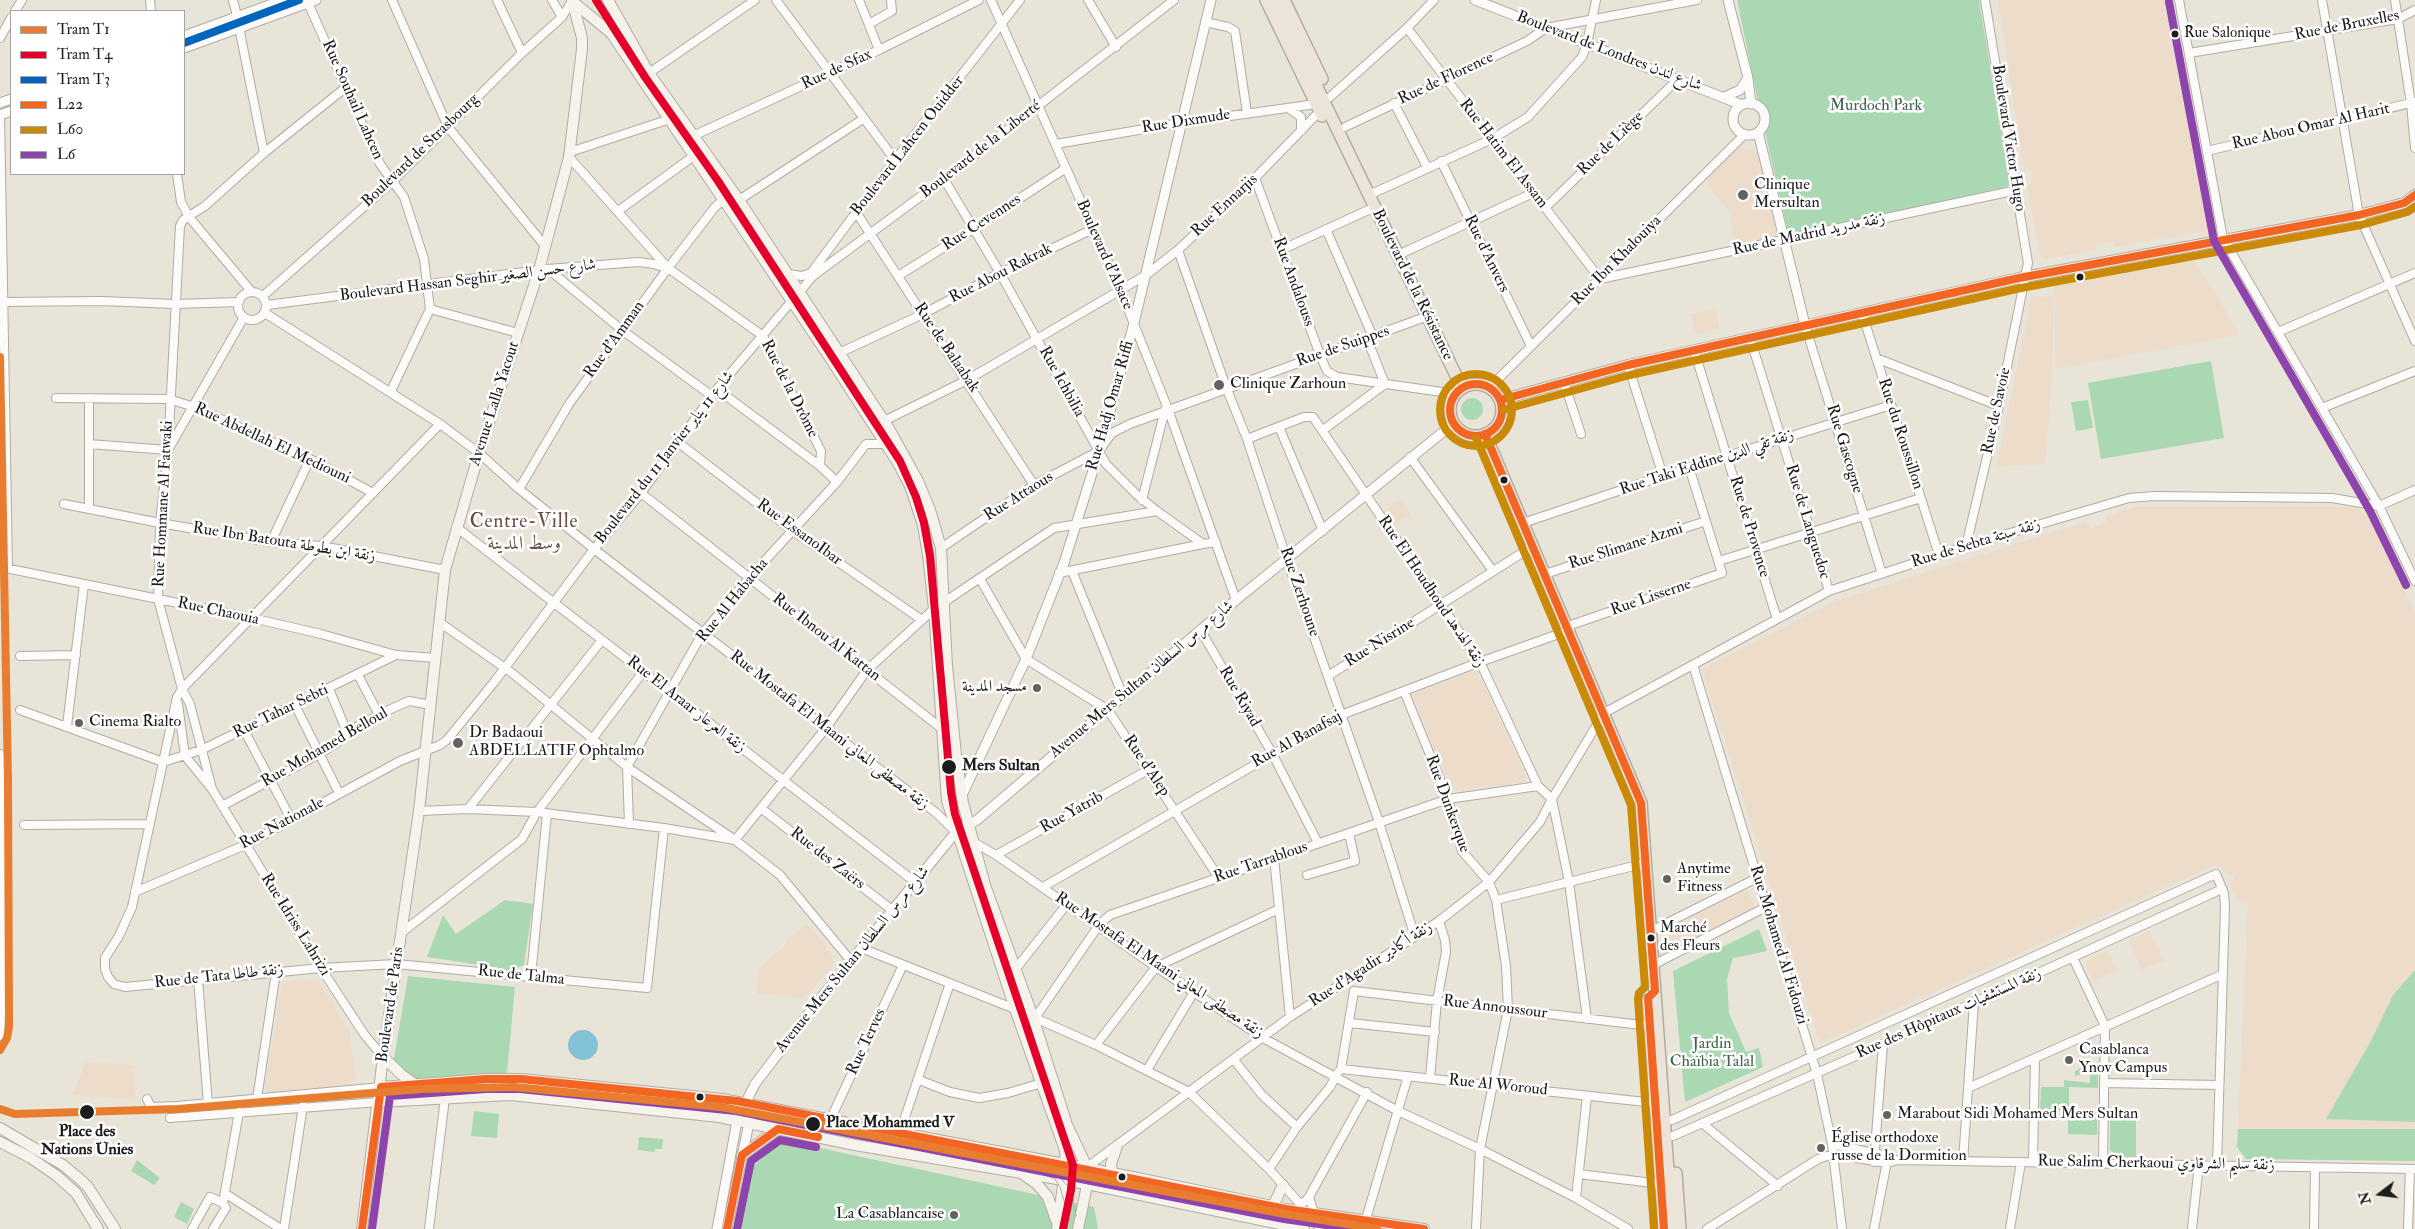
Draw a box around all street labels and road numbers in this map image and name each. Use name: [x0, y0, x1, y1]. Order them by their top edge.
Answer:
street label: Rue de Bruxelles: [2293, 6, 2401, 46]
street label: Boulevard de Londres شارع لندن: [1514, 8, 1704, 96]
street label: Rue Souhail Lahcen: [317, 37, 387, 163]
street label: Rue de Sfax: [799, 45, 875, 95]
street label: Rue de Florence: [1395, 48, 1497, 110]
street label: Boulevard Victor Hugo: [1987, 63, 2029, 213]
street label: Boulevard Lahcen Ouidder: [847, 72, 969, 220]
street label: Boulevard de Strasbourg: [358, 90, 484, 212]
street label: Rue Hatim El Assam: [1454, 95, 1552, 213]
street label: Boulevard de la Liberté: [917, 97, 1045, 203]
street label: Rue Abou Omar Al Harit: [2230, 100, 2392, 154]
street label: Rue Dixmude: [1140, 106, 1232, 138]
street label: Rue de Liège: [1574, 108, 1648, 180]
street label: Rue Ennarjis: [1188, 170, 1262, 242]
street label: Rue Cevennes: [939, 190, 1025, 256]
street label: Boulevard d'Alsace: [1071, 197, 1137, 313]
street label: Boulevard de la Résistance: [1367, 206, 1457, 364]
street label: Rue de Madrid زنقة مدريد: [1731, 209, 1887, 261]
street label: Rue d'Anvers: [1459, 212, 1513, 296]
street label: Rue Ibn Khalouiya: [1568, 212, 1666, 310]
street label: Rue Andalouss: [1268, 235, 1318, 329]
street label: Rue Abou Rakrak: [946, 240, 1056, 308]
street label: Boulevard Hassan Seghir شارع حسن الصغير: [339, 256, 597, 306]
street label: Rue d'Amman: [581, 298, 649, 382]
street label: Rue de Balaabak: [909, 300, 983, 396]
street label: Rue de Suippes: [1294, 322, 1392, 372]
street label: Rue de la Drôme: [756, 337, 822, 441]
street label: Avenue Lalla Yacout: [466, 339, 524, 469]
street label: Rue Hadj Omar Riffi: [1083, 339, 1139, 473]
street label: Rue Ichbilia: [1034, 343, 1088, 421]
street label: Rue de Savoie: [1978, 366, 2016, 456]
street label: Boulevard du 11 Janvier شارع 11 يناير: [591, 368, 739, 548]
street label: Rue du Roussillon: [1873, 376, 1927, 492]
street label: Rue Abdellah El Mediouni: [191, 399, 353, 489]
street label: Rue Gascogne: [1821, 402, 1867, 496]
street label: Rue Hommane Al Fatwaki: [150, 420, 178, 588]
street label: Rue Taki Eddine زنقة تقي الدين: [1617, 426, 1797, 500]
street label: Rue de Languedoc: [1780, 462, 1834, 582]
street label: Rue Attaous: [981, 468, 1057, 526]
street label: Rue de Provence: [1724, 474, 1774, 580]
street label: Rue EssanoIbar: [752, 495, 846, 571]
street label: Rue El Houdhoud زنقة الهدهد: [1373, 512, 1489, 672]
street label: Rue de Sebta زنقة سبتة: [1909, 515, 2043, 573]
street label: Rue Ibn Batouta زنقة ابن بطوطة: [191, 519, 377, 567]
street label: Rue Slimane Azmi: [1567, 520, 1685, 574]
street label: Rue Zerhoune: [1275, 545, 1323, 639]
street label: Rue Al Habacha: [693, 555, 773, 647]
street label: Rue Lisserne: [1608, 575, 1694, 621]
street label: Rue Ibnou Al Kattan: [768, 590, 884, 686]
street label: Rue Chaouia: [175, 594, 261, 630]
street label: Avenue Mers Sultan شارع مرس السلطان: [1046, 597, 1238, 763]
street label: Rue Nisrine: [1342, 614, 1418, 672]
street label: Rue Mostafa El Maani زنقة مصطفى المعاني: [725, 647, 933, 815]
street label: Rue El Araar زنقة العرعار: [623, 652, 749, 758]
street label: Rue Riyad: [1214, 663, 1264, 731]
street label: Rue Tahar Sebti: [230, 681, 332, 743]
street label: Rue Mohamed Belloul: [258, 704, 392, 792]
street label: Rue Al Banafsaj: [1249, 707, 1345, 773]
street label: Rue d'Alep: [1118, 732, 1174, 800]
street label: Rue Dunkerque: [1420, 753, 1474, 855]
street label: Rue Yatrib: [1037, 788, 1107, 838]
street label: Rue Nationale: [237, 794, 327, 854]
street label: Rue des Zaërs: [786, 824, 868, 894]
street label: Rue Tarrablous: [1212, 838, 1310, 888]
street label: Avenue Mers Sultan شارع مرس السلطان: [772, 863, 934, 1057]
street label: Rue Mohamed Al Fidouzi: [1745, 863, 1811, 1027]
street label: Rue Idriss Lahrizi: [256, 870, 334, 980]
street label: Rue Mostafa El Maani زنقة مصطفى المعاني: [1051, 889, 1267, 1043]
street label: Rue d'Agadir زنقة أكادير: [1306, 918, 1436, 1012]
street label: Boulevard de Paris: [373, 946, 409, 1064]
street label: Rue de Tata زنقة طاطا: [153, 961, 285, 993]
street label: Rue de Talma: [477, 962, 565, 990]
street label: Rue des Hôpitaux زنقة المستشفيات: [1853, 964, 2045, 1064]
street label: Rue Annoussour: [1442, 992, 1548, 1024]
street label: Rue Terves: [843, 1006, 891, 1078]
street label: Rue Al Woroud: [1447, 1071, 1549, 1101]
street label: Rue Salim Cherkaoui زنقة سليم الشرقاوي: [2037, 1152, 2275, 1176]

